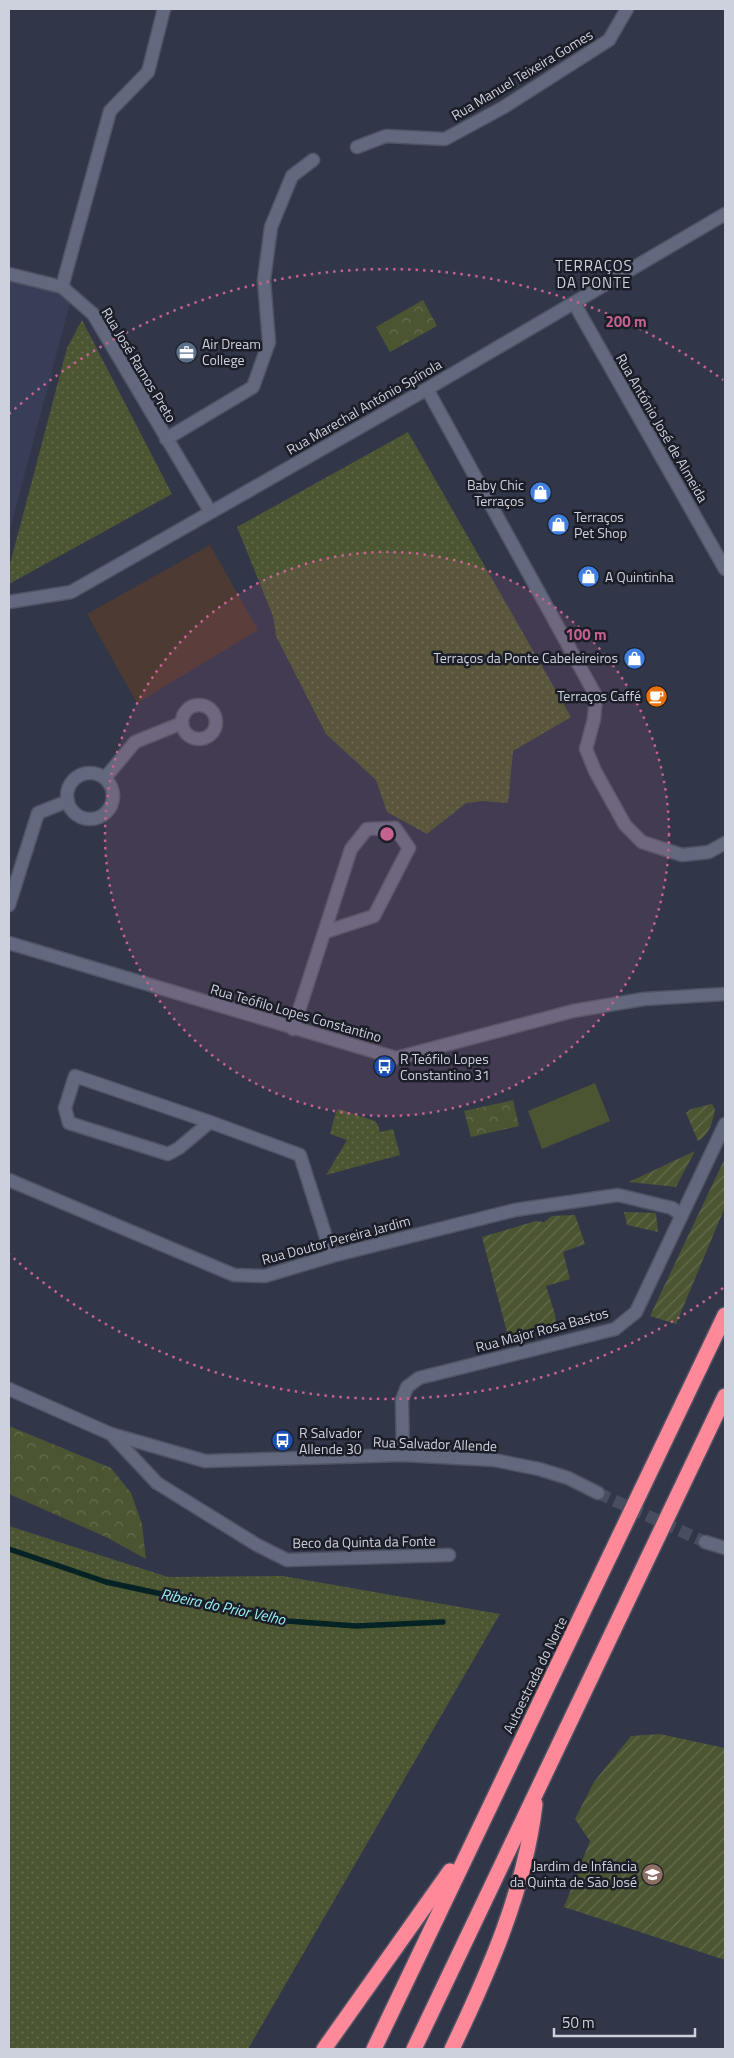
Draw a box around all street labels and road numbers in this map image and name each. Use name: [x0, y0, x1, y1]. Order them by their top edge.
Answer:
street label: Rua Manuel Teixeira Gomes: [447, 24, 597, 125]
street label: Rua José Ramos Preto: [97, 303, 182, 426]
street label: Rua António José de Almeida: [611, 349, 714, 506]
street label: Rua Marechal António Spínola: [282, 353, 445, 460]
street label: Rua Teófilo Lopes Constantino: [208, 978, 384, 1047]
street label: Rua Doutor Pereira Jardim: [259, 1210, 413, 1269]
street label: Rua Major Rosa Bastos: [473, 1302, 611, 1357]
street label: Rua Salvador Allende: [373, 1431, 497, 1456]
street label: Beco da Quinta da Fonte: [292, 1530, 436, 1553]
street label: Autoestrada do Norte: [497, 1613, 572, 1737]

